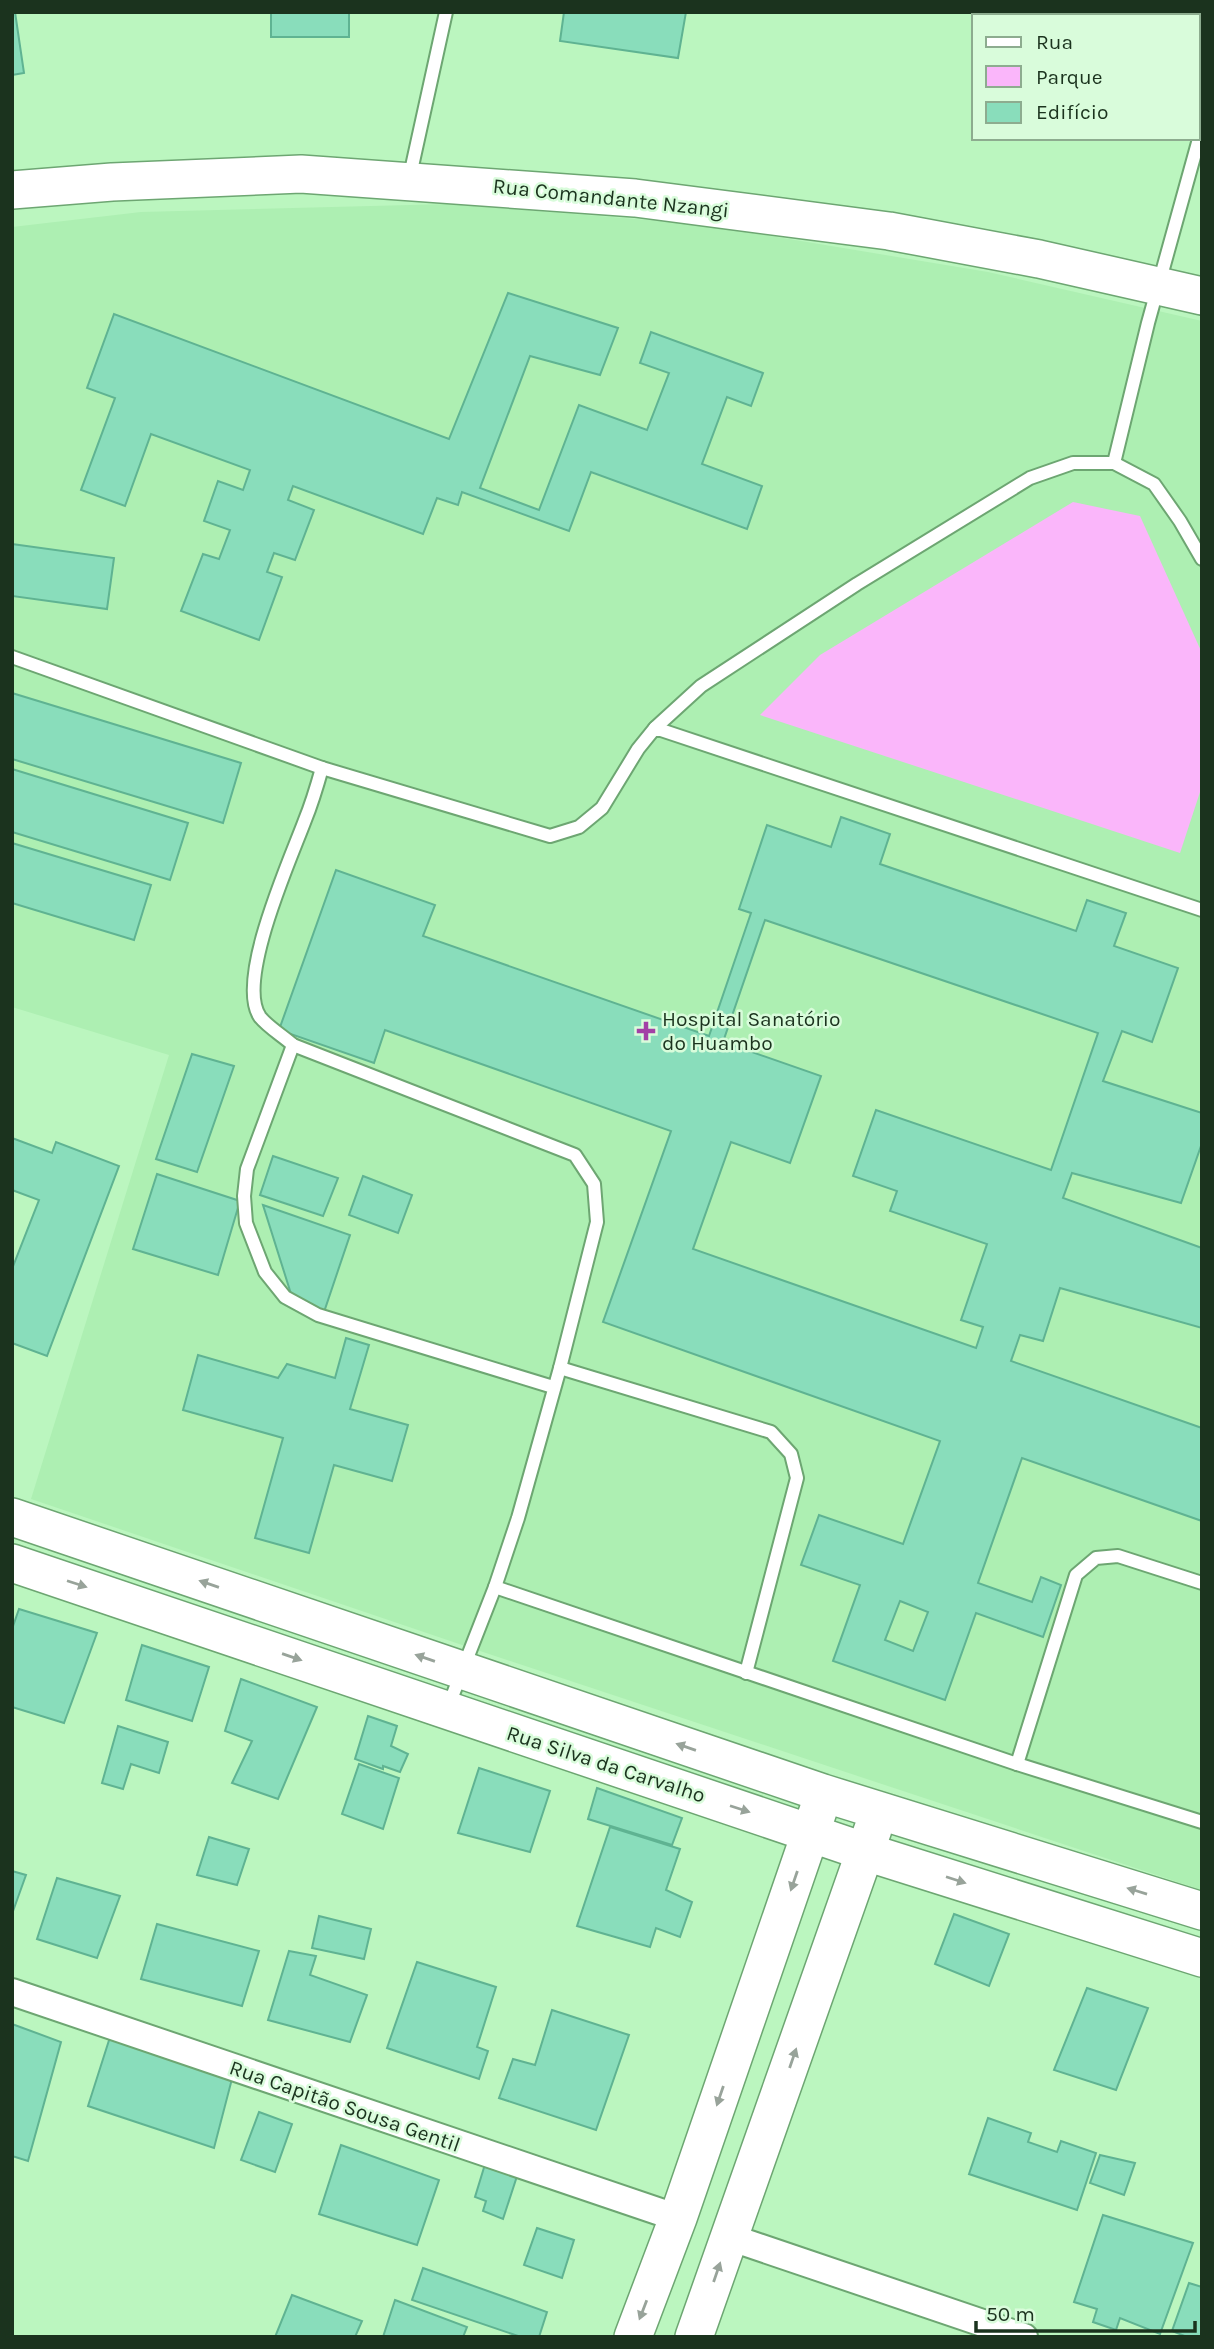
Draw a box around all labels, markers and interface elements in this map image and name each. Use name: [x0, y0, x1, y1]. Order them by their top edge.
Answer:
legend: [972, 14, 1200, 140]
text: Rua: [1036, 30, 1073, 54]
text: Parque: [1036, 65, 1103, 89]
text: Edifício: [1036, 100, 1109, 124]
street label: Rua Comandante Nzangi: [492, 174, 730, 222]
place label: Hospital Sanatório do Huambo: [662, 1007, 841, 1055]
marker: Hospital Sanatório do Huambo: [636, 1021, 656, 1041]
one-way arrow: [199, 1578, 220, 1589]
one-way arrow: [67, 1579, 88, 1590]
one-way arrow: [282, 1652, 303, 1663]
one-way arrow: [414, 1652, 435, 1663]
street label: Rua Silva da Carvalho: [504, 1721, 708, 1807]
one-way arrow: [676, 1741, 697, 1752]
one-way arrow: [730, 1804, 751, 1815]
one-way arrow: [788, 1871, 799, 1892]
one-way arrow: [946, 1875, 967, 1886]
one-way arrow: [1126, 1885, 1147, 1895]
one-way arrow: [788, 2047, 799, 2068]
street label: Rua Capitão Sousa Gentil: [226, 2055, 464, 2157]
one-way arrow: [714, 2086, 725, 2107]
one-way arrow: [712, 2262, 723, 2283]
scale bar: [976, 2290, 1195, 2334]
one-way arrow: [637, 2300, 648, 2321]
text: 50 m: [986, 2302, 1035, 2326]

